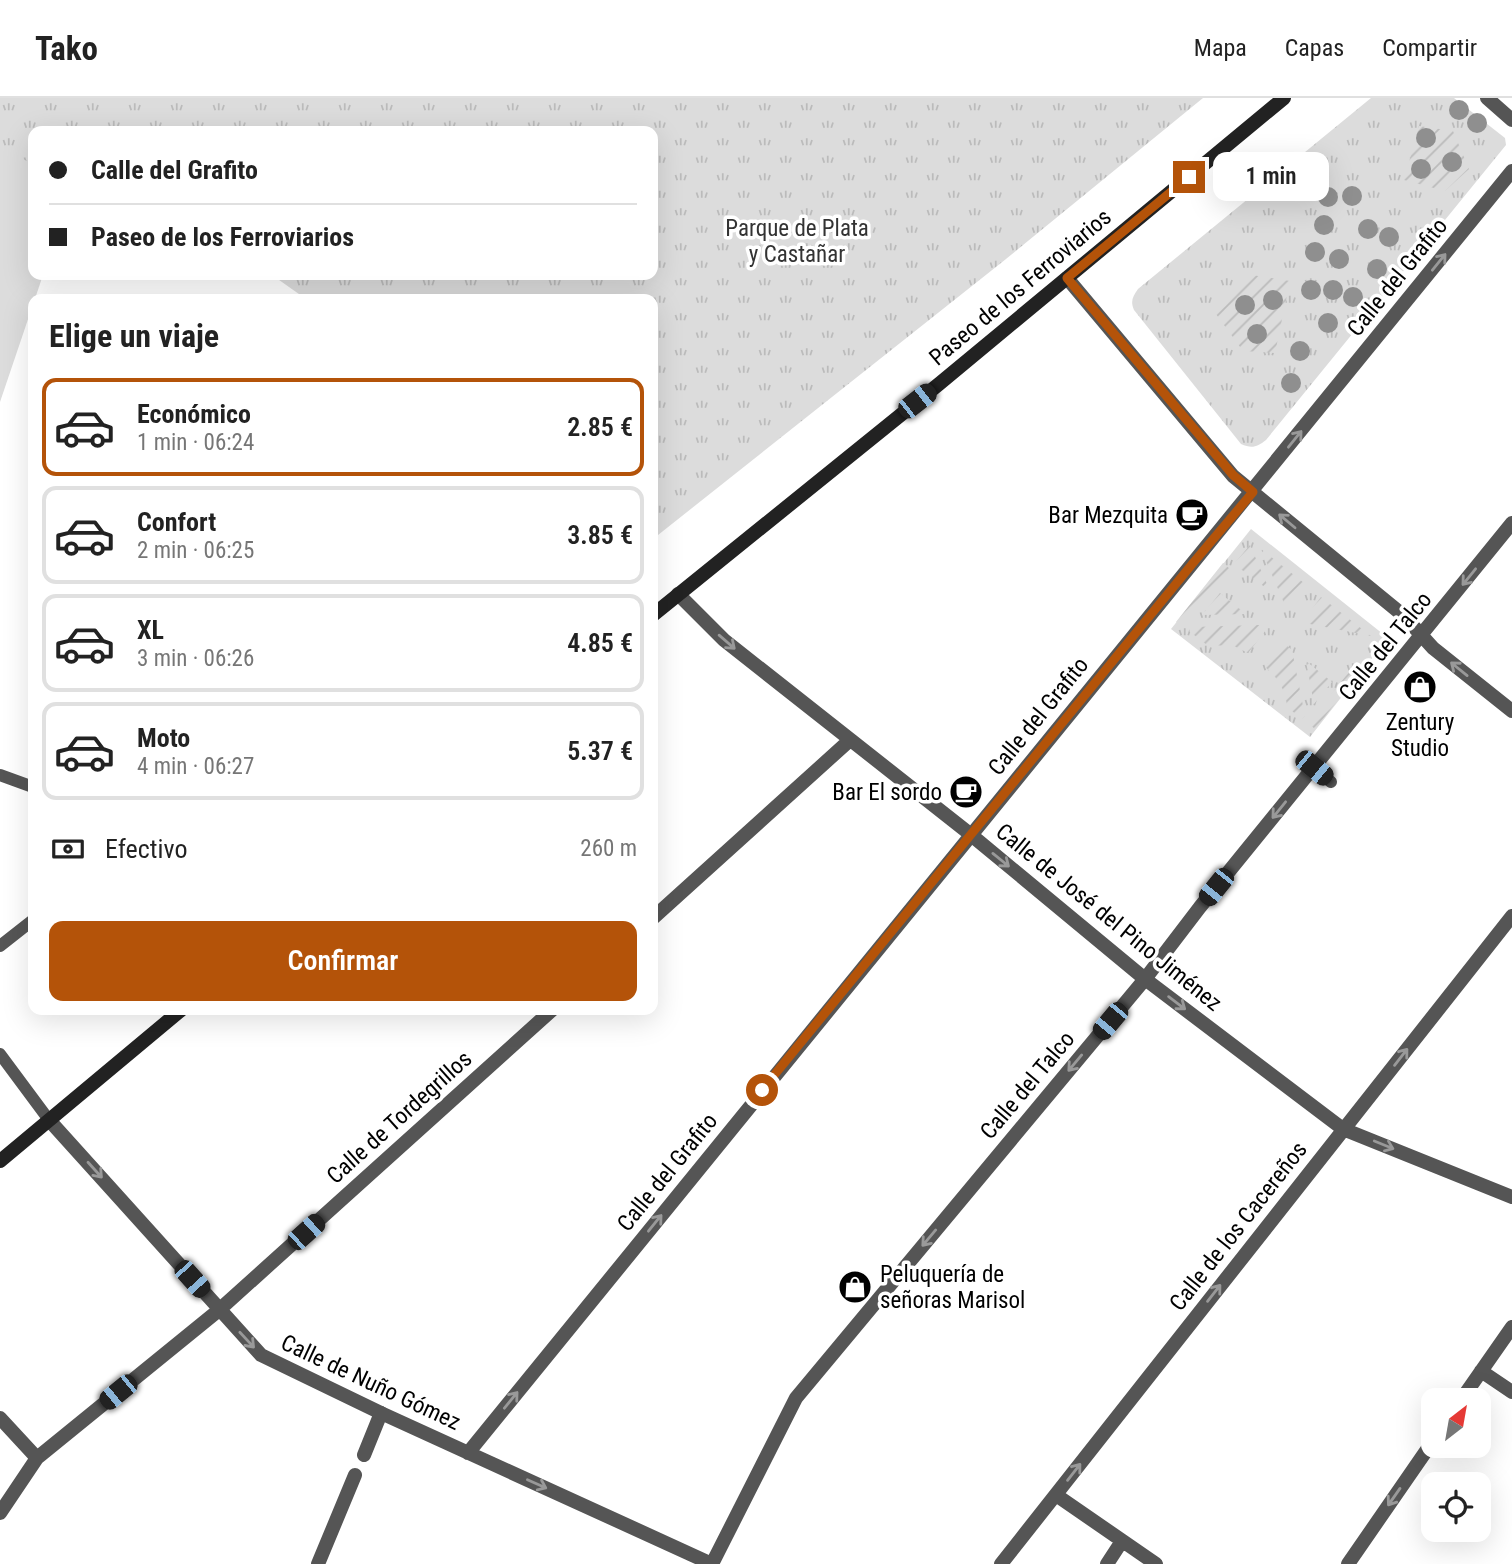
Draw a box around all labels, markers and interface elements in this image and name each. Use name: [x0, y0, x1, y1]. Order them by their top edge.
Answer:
text: Tako: [35, 29, 98, 68]
text: Mapa: [1194, 34, 1247, 62]
text: Capas: [1285, 34, 1344, 62]
text: Compartir: [1382, 34, 1477, 62]
callout: 1 min: [1214, 153, 1329, 202]
text: Calle del Grafito: [91, 155, 258, 185]
route end: [1173, 161, 1205, 193]
text: 1 min: [1246, 163, 1296, 190]
street label: Paseo de los Ferroviarios: [924, 203, 1117, 371]
street label: Calle del Grafito: [1342, 213, 1453, 342]
park label: Parque de Plata y Castañar: [725, 215, 869, 268]
text: Paseo de los Ferroviarios: [91, 222, 354, 252]
one-way arrow: [1431, 254, 1446, 272]
text: Elige un viaje: [49, 317, 219, 355]
car: [894, 380, 941, 422]
icon: car: [53, 396, 116, 459]
text: Económico: [137, 399, 251, 429]
text: 2.85 €: [567, 412, 633, 442]
text: 1 min · 06:24: [137, 429, 254, 456]
one-way arrow: [1288, 430, 1303, 449]
cafe icon: Bar Mezquita: [1173, 496, 1211, 534]
place label: Bar Mezquita: [1048, 502, 1168, 529]
icon: car: [53, 504, 116, 567]
text: Confort: [137, 507, 216, 537]
one-way arrow: [1278, 513, 1296, 529]
text: 3.85 €: [567, 520, 633, 550]
text: 2 min · 06:25: [137, 537, 254, 564]
one-way arrow: [1462, 567, 1477, 585]
street label: Calle del Talco: [1333, 586, 1437, 706]
icon: car: [53, 612, 116, 675]
text: XL: [137, 615, 164, 645]
text: 4.85 €: [567, 628, 633, 658]
one-way arrow: [717, 634, 735, 650]
text: 3 min · 06:26: [137, 645, 254, 672]
street label: Calle del Grafito: [983, 652, 1094, 781]
one-way arrow: [1450, 661, 1468, 676]
shop icon: Zentury Studio: [1401, 668, 1439, 706]
place label: Zentury Studio: [1386, 709, 1455, 762]
icon: car: [53, 720, 116, 783]
text: Moto: [137, 723, 190, 753]
text: 5.37 €: [567, 736, 633, 766]
car: [1292, 747, 1337, 789]
text: 4 min · 06:27: [137, 753, 254, 780]
cafe icon: Bar El sordo: [947, 773, 985, 811]
place label: Bar El sordo: [832, 779, 942, 806]
one-way arrow: [1272, 801, 1287, 819]
street label: Calle de José del Pino Jiménez: [990, 818, 1227, 1017]
icon: cash: [49, 830, 87, 868]
text: Efectivo: [105, 834, 187, 864]
text: 260 m: [580, 835, 637, 862]
one-way arrow: [991, 852, 1009, 867]
car: [1195, 864, 1238, 910]
button: Confirmar: [49, 921, 637, 1001]
one-way arrow: [1167, 996, 1186, 1010]
car: [1089, 998, 1132, 1044]
street label: Calle del Talco: [975, 1026, 1080, 1145]
street label: Calle de Tordegrillos: [321, 1045, 477, 1189]
one-way arrow: [1393, 1048, 1408, 1066]
one-way arrow: [1067, 1054, 1083, 1072]
route start: [746, 1074, 778, 1106]
street label: Calle del Grafito: [612, 1108, 723, 1237]
street label: Calle de los Cacereños: [1164, 1136, 1313, 1316]
one-way arrow: [1372, 1140, 1394, 1153]
one-way arrow: [87, 1161, 103, 1179]
car: [284, 1210, 329, 1254]
one-way arrow: [647, 1215, 662, 1233]
one-way arrow: [921, 1229, 937, 1247]
car: [171, 1256, 214, 1302]
place label: Peluquería de señoras Marisol: [880, 1261, 1025, 1314]
shop icon: Peluquería de señoras Marisol: [836, 1268, 874, 1306]
one-way arrow: [1207, 1285, 1222, 1303]
street label: Calle de Nuño Gómez: [277, 1329, 465, 1436]
one-way arrow: [239, 1331, 255, 1349]
car: [96, 1371, 141, 1413]
north arrow: [1421, 1388, 1491, 1458]
map controls: [1421, 1388, 1491, 1542]
one-way arrow: [504, 1391, 519, 1409]
one-way arrow: [1066, 1464, 1081, 1482]
button: locate: [1421, 1472, 1491, 1542]
one-way arrow: [526, 1478, 547, 1491]
one-way arrow: [1387, 1487, 1402, 1506]

